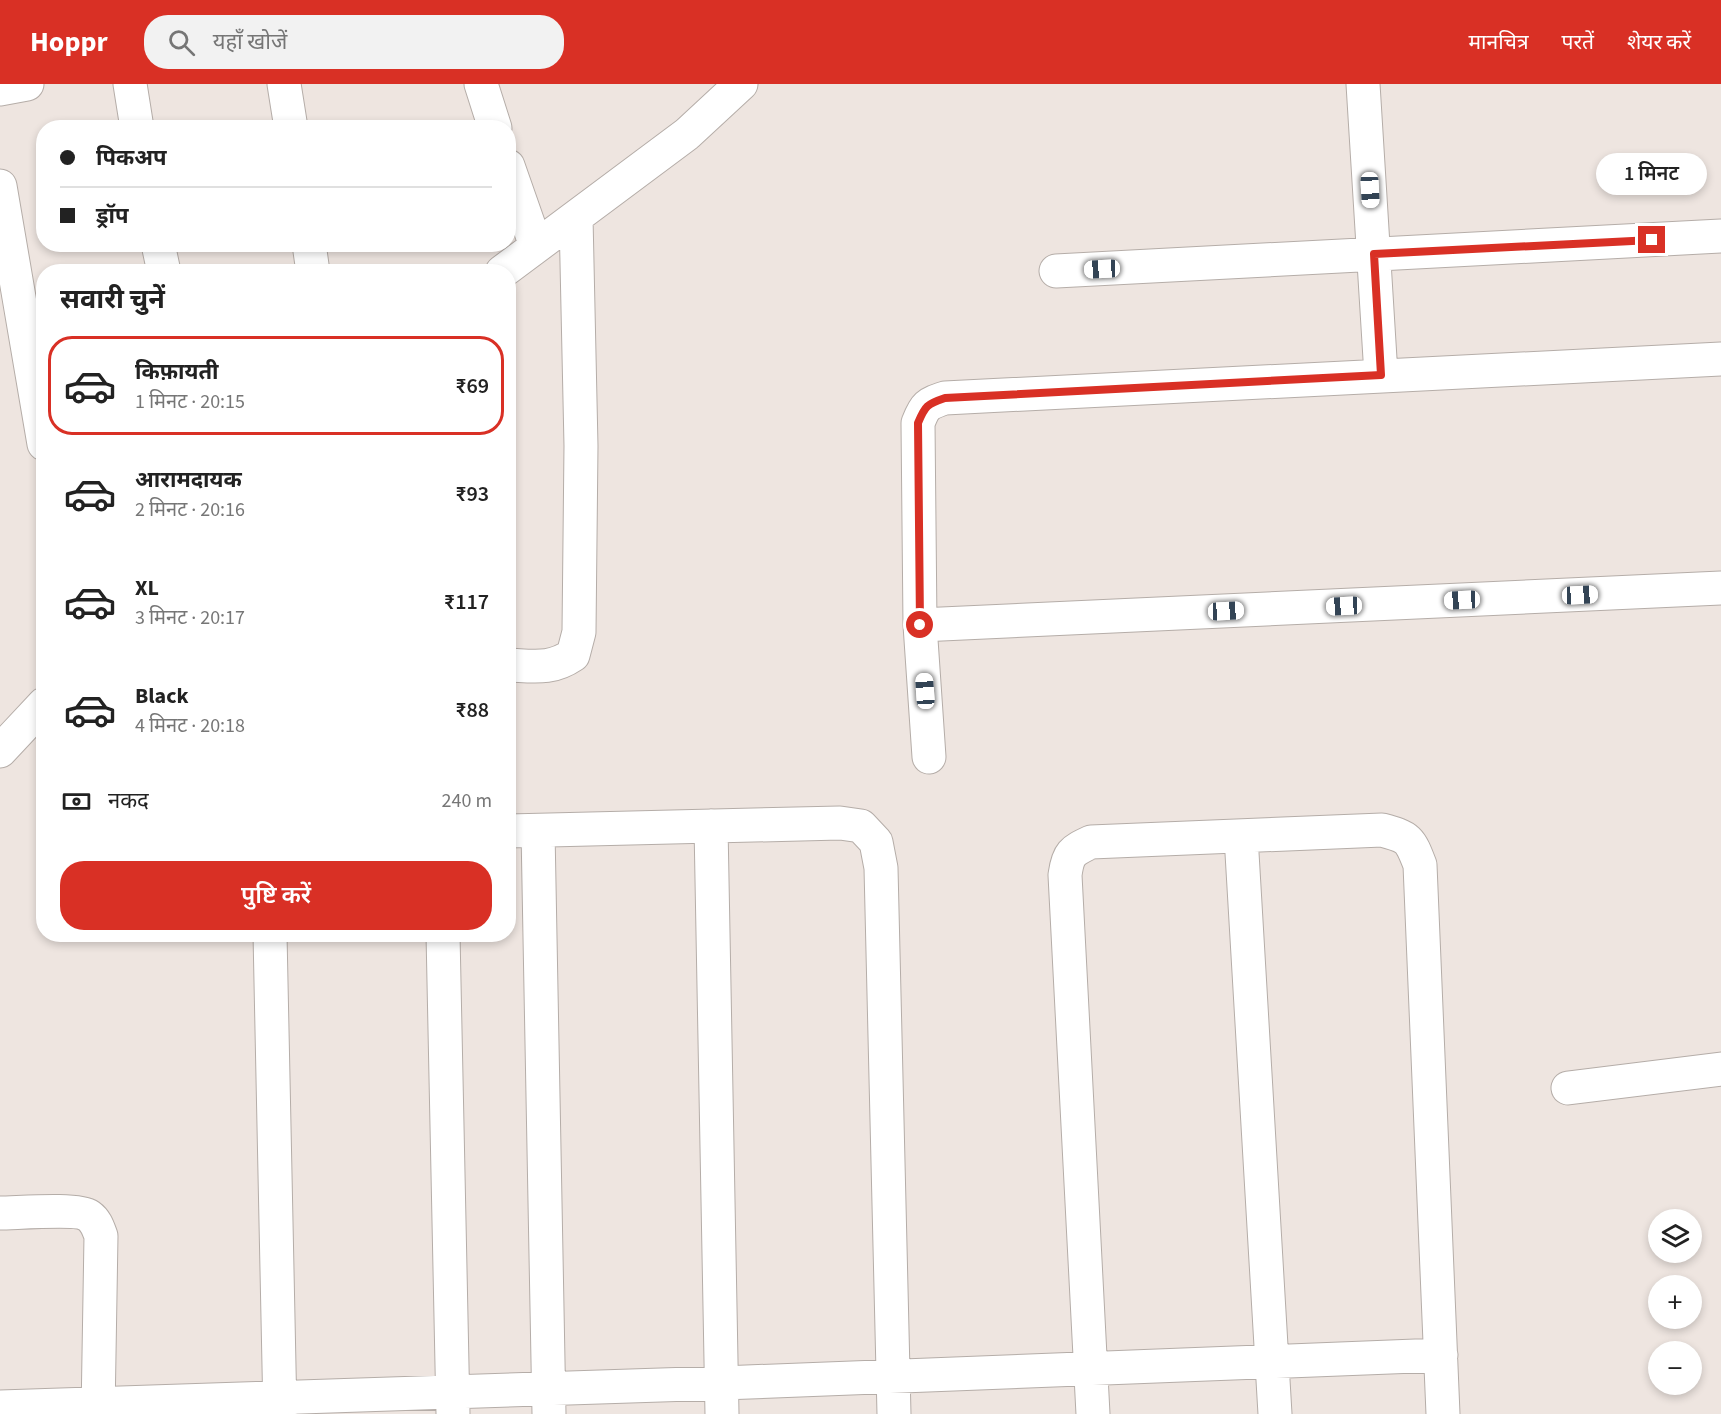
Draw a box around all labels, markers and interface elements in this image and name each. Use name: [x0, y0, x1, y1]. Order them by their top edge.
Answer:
search box: [144, 15, 564, 69]
text: Hoppr: [30, 22, 108, 62]
icon: search: [165, 26, 198, 59]
text: यहाँ खोजें: [213, 26, 287, 58]
text: मानचित्र: [1469, 27, 1529, 57]
text: परतें: [1562, 27, 1594, 57]
text: शेयर करें: [1627, 27, 1691, 57]
text: पिकअप: [96, 142, 167, 174]
callout: 1 मिनट: [1596, 153, 1708, 195]
text: 1 मिनट: [1624, 160, 1679, 188]
car: [1360, 172, 1380, 208]
text: ड्रॉप: [96, 200, 129, 232]
route end: [1638, 226, 1665, 253]
car: [1084, 259, 1120, 279]
text: सवारी चुनें: [60, 280, 165, 319]
text: किफ़ायती: [135, 356, 219, 388]
icon: car: [63, 359, 117, 413]
text: ₹69: [455, 370, 489, 402]
text: 1 मिनट · 20:15: [135, 388, 245, 416]
text: आरामदायक: [135, 464, 242, 496]
icon: car: [63, 467, 117, 521]
text: ₹93: [455, 478, 489, 510]
text: 2 मिनट · 20:16: [135, 496, 245, 524]
text: XL: [135, 572, 159, 604]
icon: car: [63, 575, 117, 629]
car: [1562, 585, 1598, 605]
text: ₹117: [444, 586, 489, 618]
car: [1444, 590, 1480, 610]
car: [1326, 596, 1362, 616]
car: [1208, 601, 1244, 621]
text: 3 मिनट · 20:17: [135, 604, 245, 632]
route start: [906, 611, 933, 638]
car: [915, 672, 935, 710]
text: Black: [135, 680, 189, 712]
icon: car: [63, 683, 117, 737]
text: ₹88: [455, 694, 489, 726]
text: 4 मिनट · 20:18: [135, 712, 245, 740]
icon: cash: [60, 785, 93, 818]
text: नकद: [108, 785, 149, 817]
text: 240 m: [442, 787, 492, 815]
button: पुष्टि करें: [60, 861, 492, 930]
map controls: [1648, 1209, 1702, 1395]
button: layers: [1648, 1209, 1702, 1263]
button: +: [1648, 1275, 1702, 1329]
button: −: [1648, 1341, 1702, 1395]

